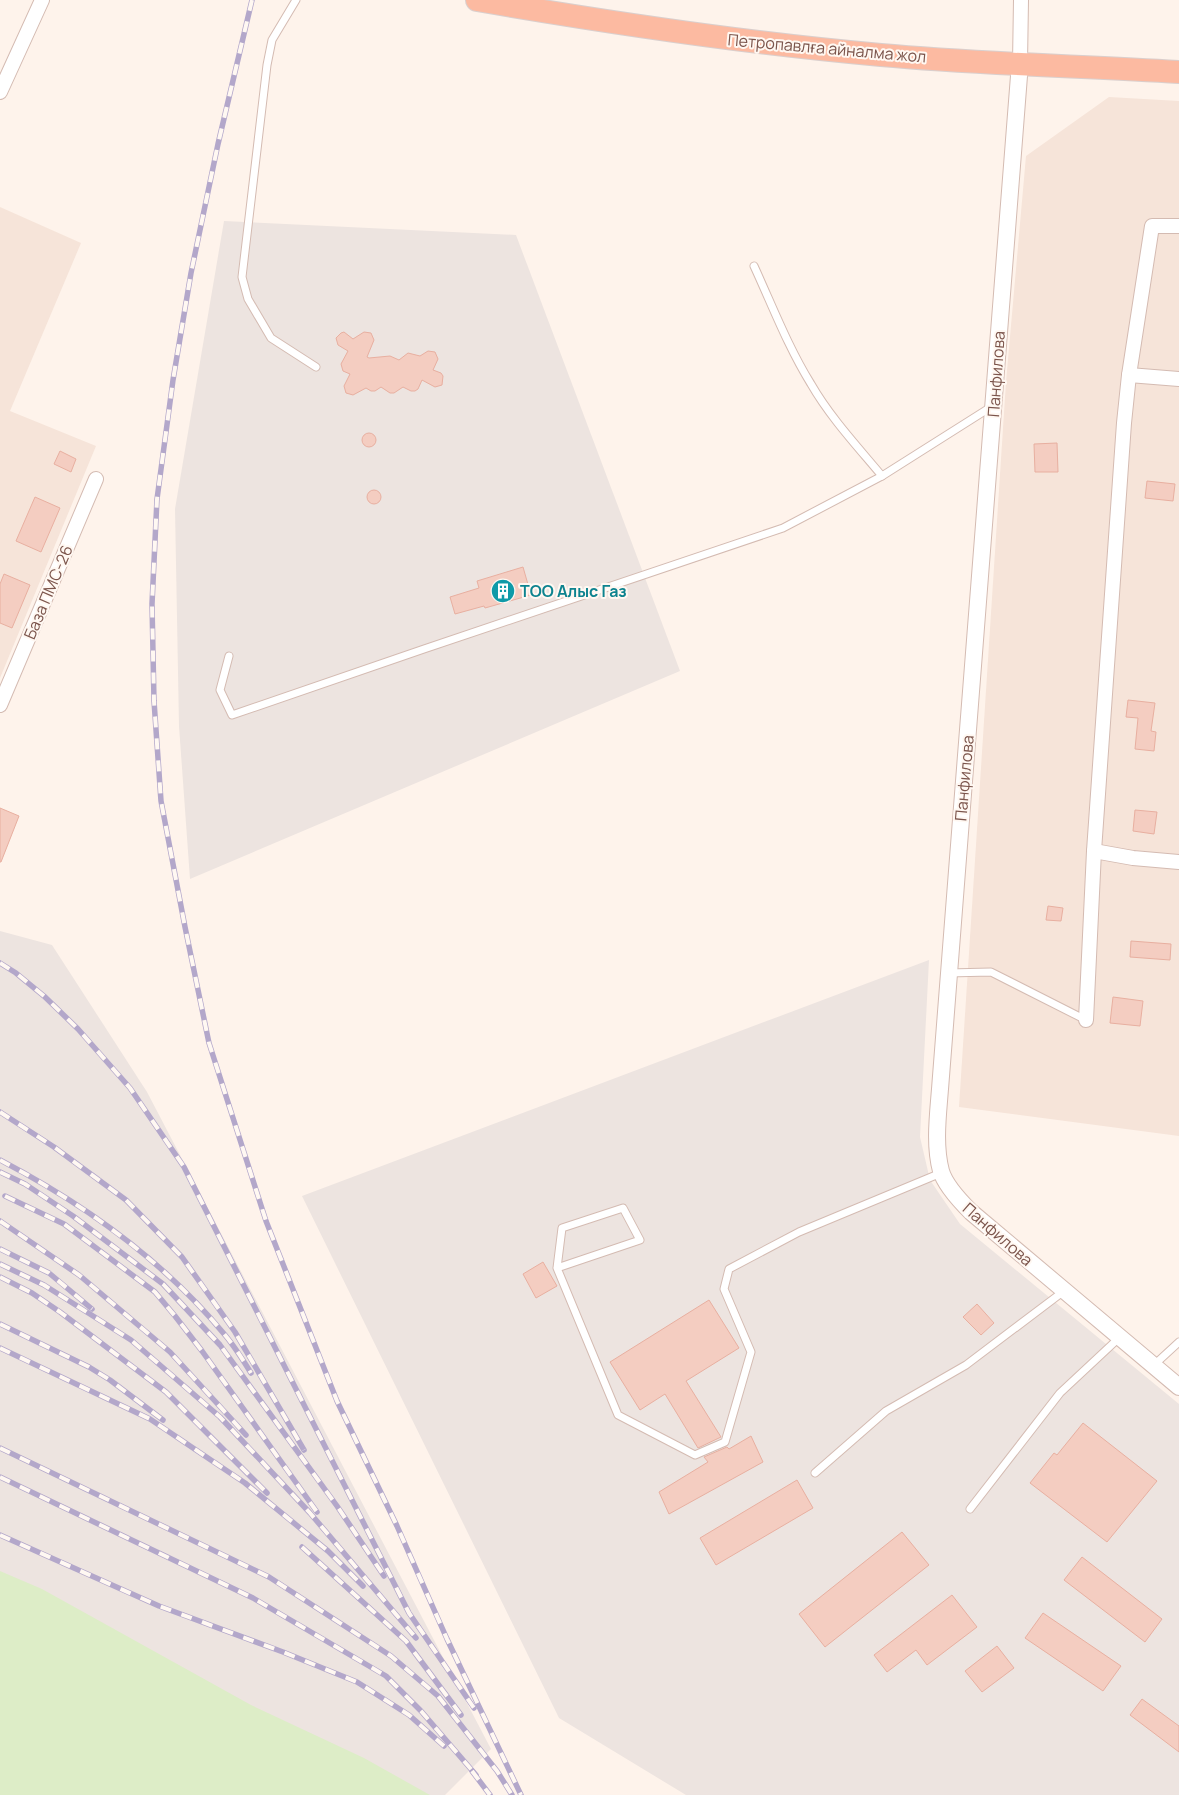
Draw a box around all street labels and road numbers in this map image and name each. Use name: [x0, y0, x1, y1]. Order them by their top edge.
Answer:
street label: Петропавлға айналма жол: [727, 28, 927, 68]
street label: Панфилова: [982, 330, 1010, 418]
street label: База ПМС-26: [18, 541, 78, 643]
street label: Панфилова: [949, 734, 979, 822]
street label: Панфилова: [958, 1197, 1038, 1271]

